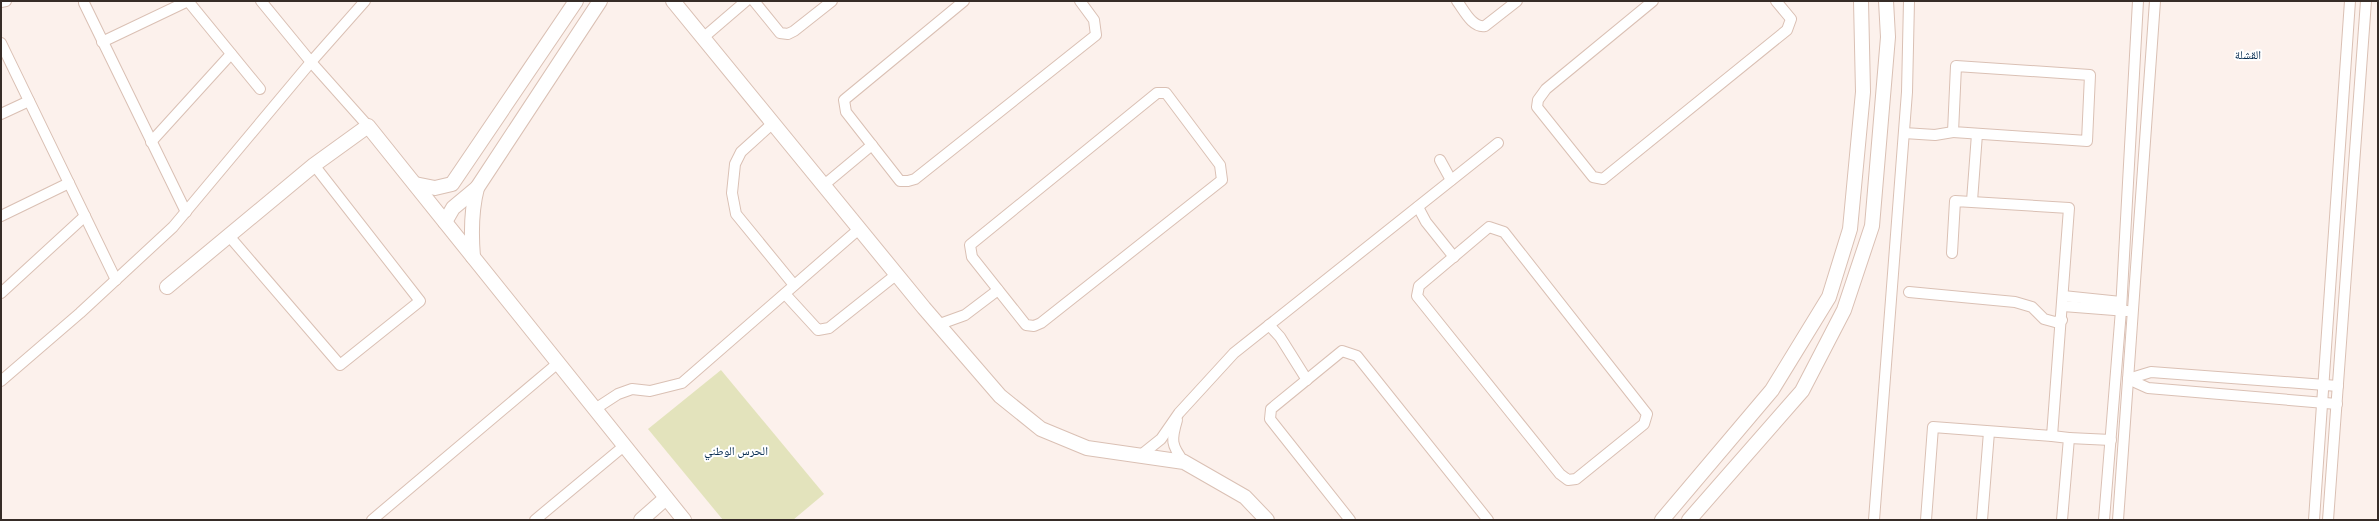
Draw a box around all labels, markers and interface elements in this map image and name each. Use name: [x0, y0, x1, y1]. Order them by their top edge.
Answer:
district label: القشلة: [2235, 48, 2261, 62]
district label: الحرس الوطني: [704, 444, 768, 461]

